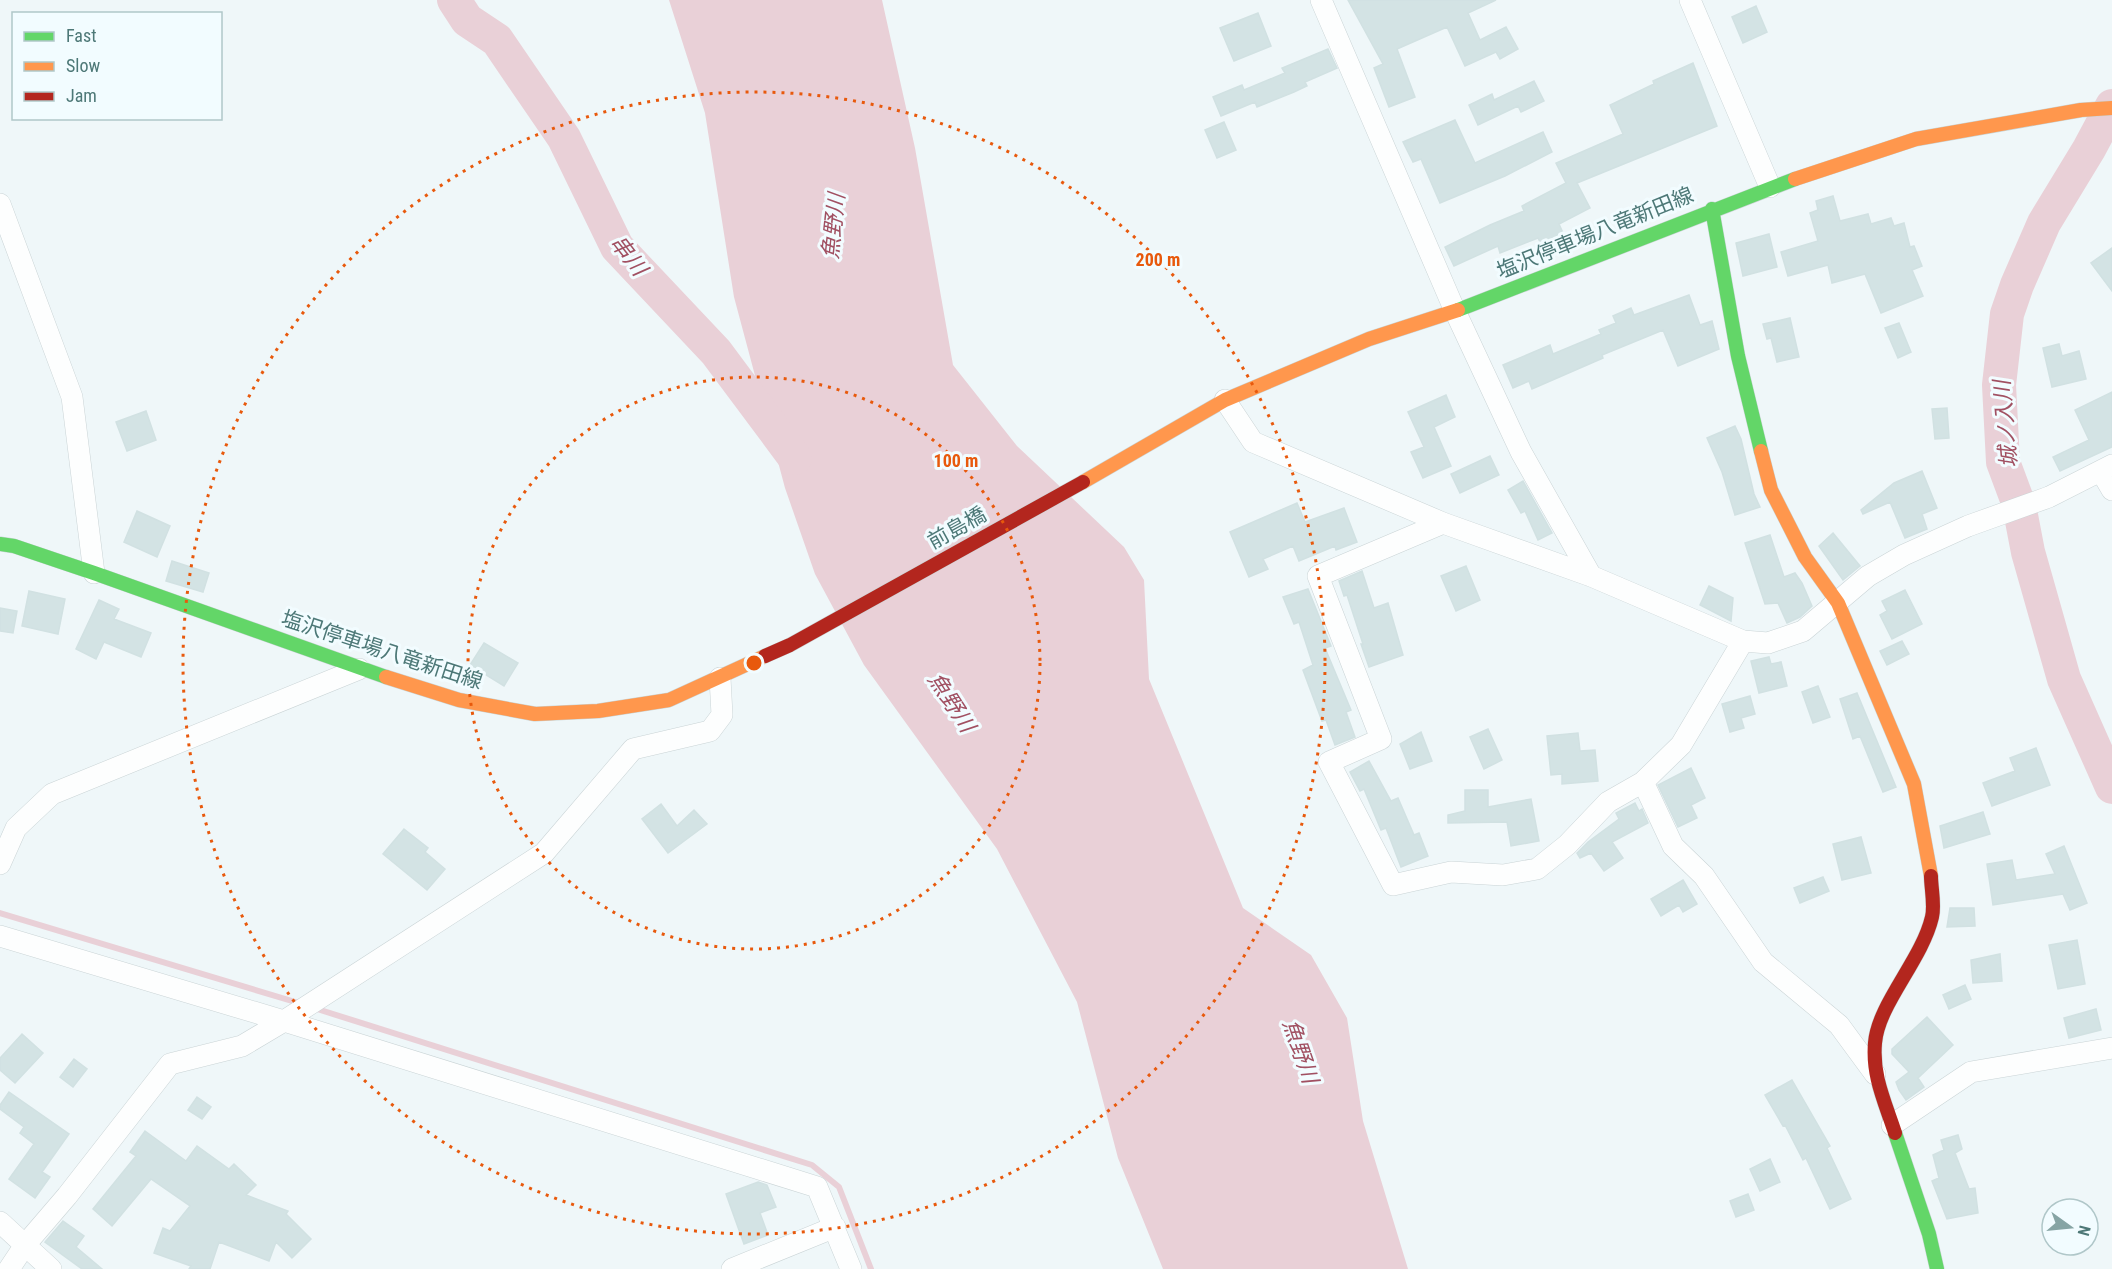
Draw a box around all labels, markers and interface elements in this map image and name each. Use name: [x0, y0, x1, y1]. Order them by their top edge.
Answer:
legend: [12, 12, 222, 120]
text: Fast: [66, 25, 97, 46]
text: Slow: [66, 55, 101, 76]
text: Jam: [66, 85, 97, 106]
street label: 塩沢停車場八竜新田線: [1493, 183, 1697, 283]
water label: 魚野川: [818, 190, 850, 260]
water label: 串川: [605, 230, 653, 282]
text: 200 m: [1136, 249, 1180, 270]
water label: 城ノ入川: [1989, 377, 2022, 469]
text: 100 m: [934, 450, 978, 471]
street label: 前島橋: [924, 502, 990, 554]
street label: 塩沢停車場八竜新田線: [278, 606, 486, 694]
centre of rings: [744, 653, 764, 673]
water label: 魚野川: [923, 668, 981, 738]
water label: 魚野川: [1278, 1016, 1324, 1088]
north arrow: [2040, 1197, 2100, 1257]
text: N: [2074, 1224, 2094, 1238]

